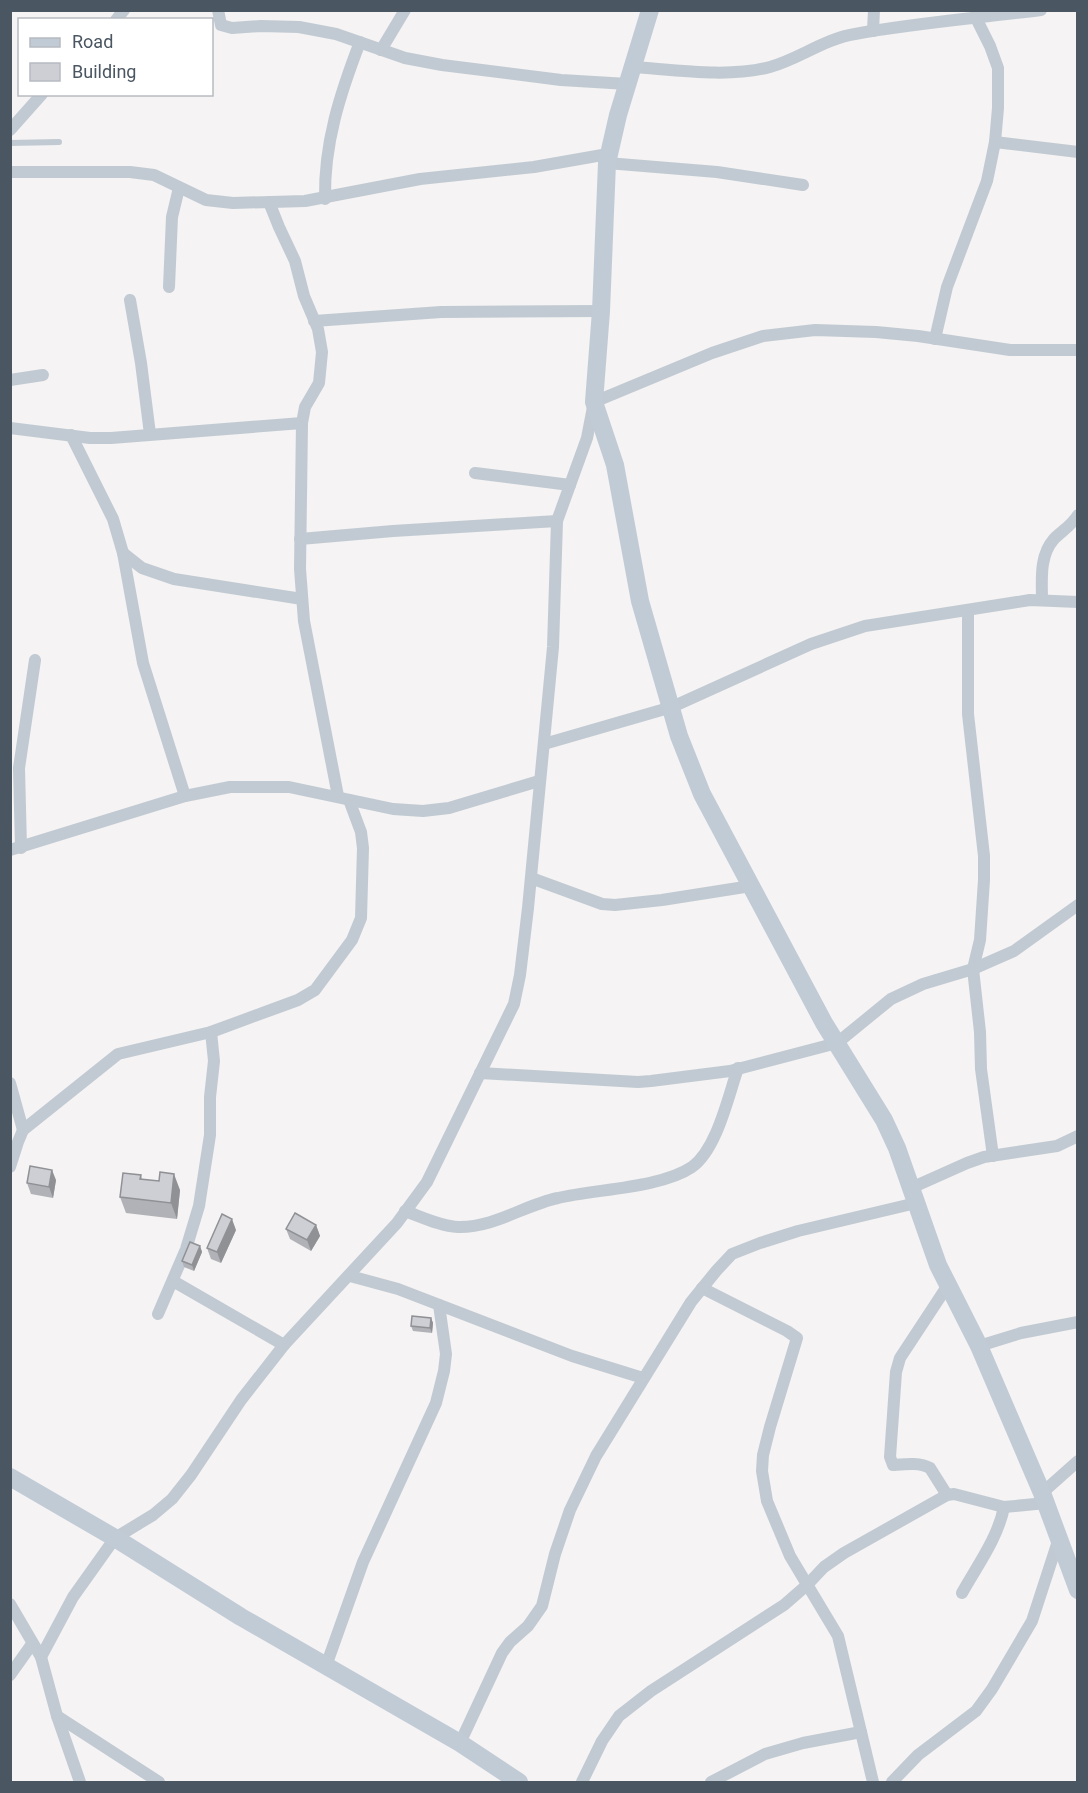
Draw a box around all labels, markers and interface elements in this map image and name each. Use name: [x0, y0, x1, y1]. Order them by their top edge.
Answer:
legend: [18, 18, 213, 96]
text: Road: [72, 31, 113, 52]
text: Building: [72, 61, 136, 82]

